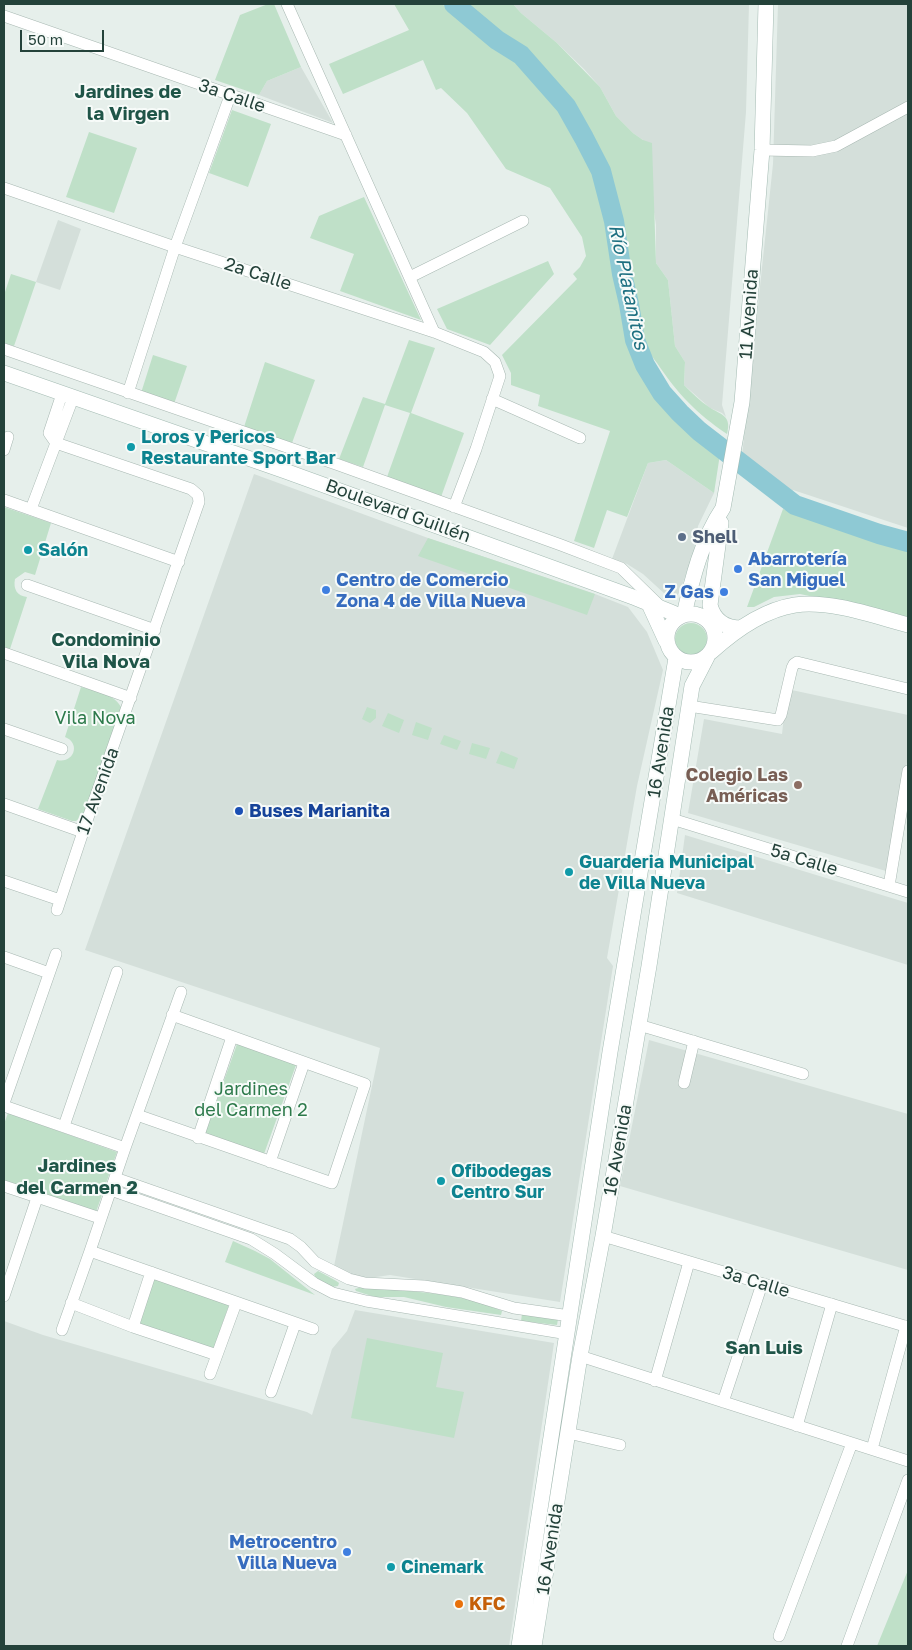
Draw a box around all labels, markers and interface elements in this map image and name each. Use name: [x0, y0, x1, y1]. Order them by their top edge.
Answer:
scale bar: [22, 20, 106, 52]
text: 50 m: [28, 30, 63, 48]
street label: 3a Calle: [196, 74, 268, 118]
district label: Jardines de la Virgen: [75, 81, 181, 125]
water label: Río Platanitos: [604, 222, 652, 352]
street label: 2a Calle: [222, 253, 294, 295]
street label: 11 Avenida: [735, 268, 763, 360]
place label: Loros y Pericos Restaurante Sport Bar: [141, 426, 336, 468]
marker: Loros y Pericos Restaurante Sport Bar: [125, 441, 137, 453]
street label: Boulevard Guillén: [323, 475, 473, 547]
place label: Shell: [692, 526, 738, 548]
marker: Shell: [676, 531, 688, 543]
place label: Salón: [38, 539, 88, 561]
marker: Salón: [22, 544, 34, 556]
place label: Abarrotería San Miguel: [748, 548, 847, 590]
marker: Abarrotería San Miguel: [732, 563, 744, 575]
place label: Centro de Comercio Zona 4 de Villa Nueva: [336, 569, 526, 612]
place label: Z Gas: [664, 581, 714, 603]
marker: Centro de Comercio Zona 4 de Villa Nueva: [320, 584, 332, 596]
marker: Z Gas: [718, 586, 730, 598]
district label: Condominio Vila Nova: [51, 629, 161, 673]
street label: 16 Avenida: [643, 705, 679, 799]
park label: Vila Nova: [54, 707, 136, 729]
street label: 17 Avenida: [72, 745, 124, 837]
place label: Colegio Las Américas: [686, 764, 788, 806]
marker: Colegio Las Américas: [792, 779, 804, 791]
place label: Buses Marianita: [249, 800, 390, 822]
marker: Buses Marianita: [233, 805, 245, 817]
street label: 5a Calle: [768, 840, 840, 880]
place label: Guarderia Municipal de Villa Nueva: [579, 851, 754, 894]
marker: Guarderia Municipal de Villa Nueva: [563, 866, 575, 878]
park label: Jardines del Carmen 2: [194, 1078, 308, 1120]
street label: 16 Avenida: [599, 1103, 637, 1197]
district label: Jardines del Carmen 2: [16, 1155, 138, 1199]
place label: Ofibodegas Centro Sur: [451, 1160, 552, 1202]
marker: Ofibodegas Centro Sur: [435, 1175, 447, 1187]
street label: 3a Calle: [720, 1262, 792, 1302]
district label: San Luis: [725, 1337, 803, 1359]
street label: 16 Avenida: [532, 1502, 568, 1596]
place label: Metrocentro Villa Nueva: [229, 1531, 337, 1574]
marker: Metrocentro Villa Nueva: [341, 1546, 353, 1558]
place label: Cinemark: [401, 1556, 484, 1578]
marker: Cinemark: [385, 1561, 397, 1573]
place label: KFC: [469, 1593, 506, 1615]
marker: KFC: [453, 1598, 465, 1610]

